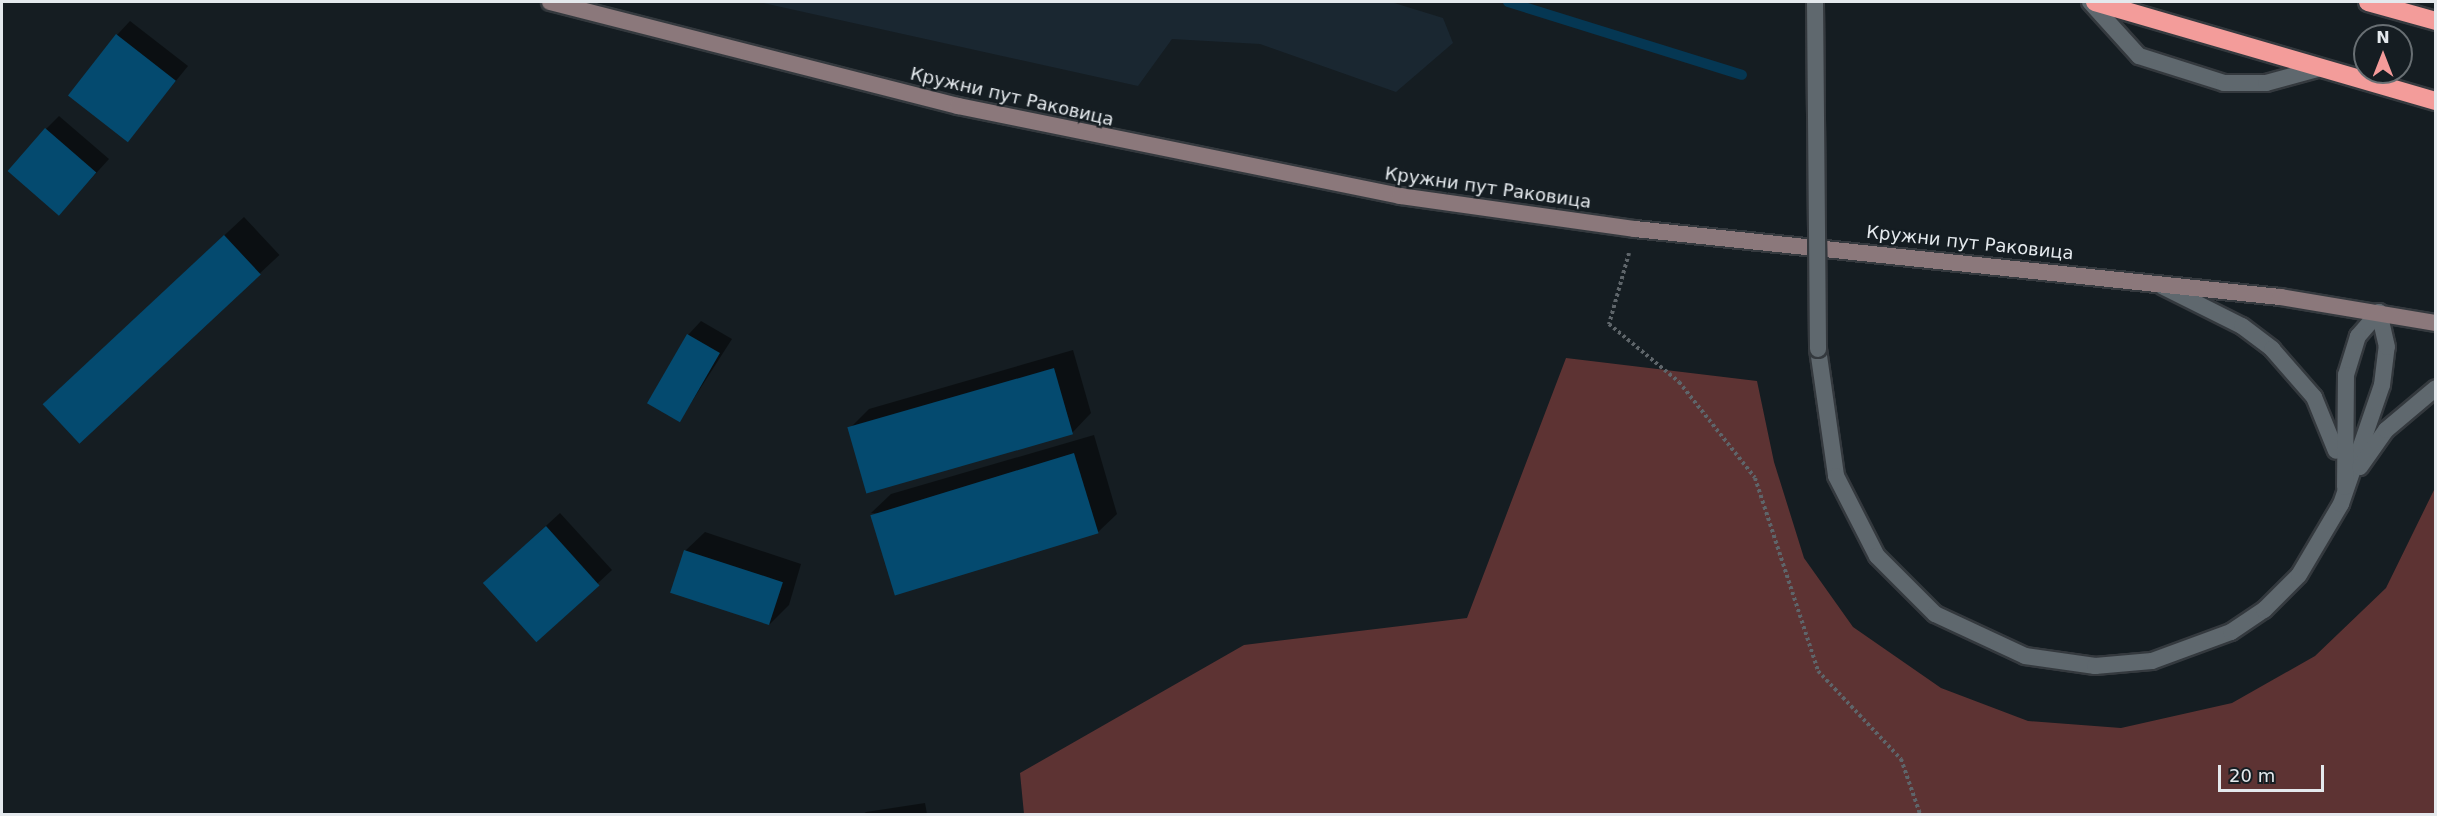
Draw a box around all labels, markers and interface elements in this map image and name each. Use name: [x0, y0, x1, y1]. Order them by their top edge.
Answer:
north arrow: [2353, 24, 2413, 84]
text: N: [2376, 28, 2390, 47]
street label: Кружни пут Раковица: [908, 63, 1116, 131]
street label: Кружни пут Раковица: [1383, 163, 1593, 213]
street label: Кружни пут Раковица: [1865, 221, 2075, 265]
scale bar: [2221, 753, 2328, 791]
text: 20 m: [2229, 765, 2275, 786]

